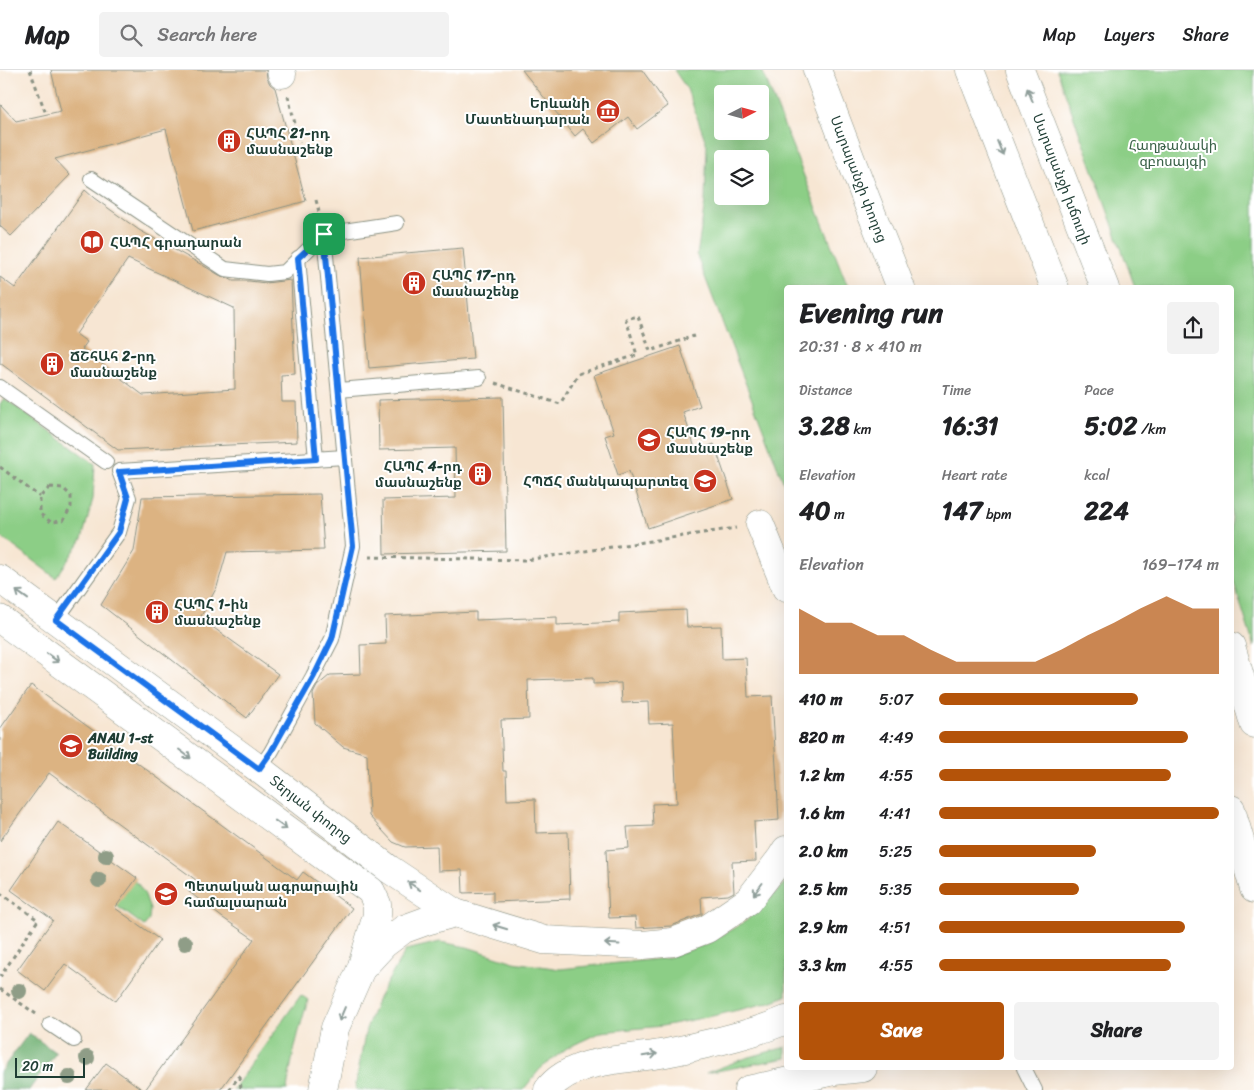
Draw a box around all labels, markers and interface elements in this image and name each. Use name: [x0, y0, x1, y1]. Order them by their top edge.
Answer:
search box: [99, 12, 449, 57]
text: Map: [25, 14, 69, 56]
text: Search here: [157, 18, 257, 51]
text: Map: [1043, 19, 1076, 51]
text: Layers: [1104, 19, 1155, 51]
text: Share: [1183, 19, 1229, 51]
icon: search: [117, 21, 145, 49]
north arrow: [714, 85, 769, 140]
map controls: [714, 85, 769, 205]
one-way arrow: [1025, 88, 1034, 104]
place label: Երևանի Մատենադարան: [465, 91, 590, 132]
museum icon: Երևանի Մատենադարան: [595, 98, 621, 124]
street label: Սարալանջի խճուղի: [1025, 110, 1098, 249]
street label: Սարալանջի փողոց: [823, 112, 894, 247]
place label: ՀԱՊՀ 21-րդ մասնաշենք: [246, 121, 333, 162]
building icon: ՀԱՊՀ 21-րդ մասնաշենք: [216, 128, 242, 154]
park label: Հաղթանակի զբոսայգի: [1129, 133, 1217, 174]
one-way arrow: [996, 140, 1006, 155]
button: layers: [714, 150, 769, 205]
pin: [303, 213, 345, 255]
icon: arrive: [310, 220, 338, 248]
library icon: ՀԱՊՀ գրադարան: [79, 229, 105, 255]
place label: ՀԱՊՀ գրադարան: [110, 230, 242, 255]
place label: ՀԱՊՀ 17-րդ մասնաշենք: [432, 263, 519, 304]
building icon: ՀԱՊՀ 17-րդ մասնաշենք: [401, 270, 427, 296]
text: Evening run: [799, 288, 943, 337]
button: share: [1167, 302, 1219, 354]
text: 20:31 · 8 × 410 m: [799, 332, 922, 361]
place label: ՃՇհԱհ 2-րդ մասնաշենք: [70, 344, 157, 385]
building icon: ՃՇհԱհ 2-րդ մասնաշենք: [39, 351, 65, 377]
text: Distance: [799, 378, 852, 403]
text: Time: [942, 378, 971, 403]
text: Pace: [1084, 378, 1114, 403]
text: 3.28: [799, 403, 850, 448]
text: 16:31: [942, 403, 999, 448]
text: 5:02: [1084, 403, 1137, 448]
text: km: [850, 417, 872, 442]
text: /km: [1137, 417, 1166, 442]
place label: ՀԱՊՀ 19-րդ մասնաշենք: [666, 420, 753, 461]
school or university icon: ՀԱՊՀ 19-րդ մասնաշենք: [636, 427, 662, 453]
place label: ՀԱՊՀ 4-րդ մասնաշենք: [375, 454, 462, 495]
building icon: ՀԱՊՀ 4-րդ մասնաշենք: [467, 461, 493, 487]
text: Elevation: [799, 463, 856, 488]
text: Heart rate: [942, 463, 1007, 488]
text: kcal: [1084, 463, 1110, 488]
school or university icon: ՀՊՃՀ մանկապարտեզ: [692, 468, 718, 494]
place label: ՀՊՃՀ մանկապարտեզ: [523, 469, 689, 494]
text: 40: [799, 488, 830, 533]
text: 147: [942, 488, 982, 533]
text: 224: [1084, 488, 1129, 533]
text: m: [830, 502, 845, 527]
text: bpm: [982, 502, 1012, 527]
text: Elevation: [799, 550, 864, 579]
text: 169–174 m: [1142, 550, 1219, 579]
one-way arrow: [15, 590, 29, 600]
place label: ՀԱՊՀ 1-ին մասնաշենք: [174, 592, 261, 633]
building icon: ՀԱՊՀ 1-ին մասնաշենք: [144, 599, 170, 625]
one-way arrow: [46, 653, 60, 664]
text: 410 m: [799, 685, 842, 714]
text: 5:07: [879, 685, 913, 714]
text: 820 m: [799, 723, 844, 752]
text: 4:49: [879, 723, 914, 752]
place label: ANAU 1-st Building: [87, 726, 154, 767]
school or university icon: ANAU 1-st Building: [58, 733, 84, 759]
one-way arrow: [178, 749, 191, 760]
text: 1.2 km: [799, 761, 845, 790]
text: 4:55: [879, 761, 913, 790]
street label: Տերյան փողոց: [264, 769, 358, 850]
text: 1.6 km: [799, 799, 845, 828]
text: 4:41: [879, 799, 911, 828]
one-way arrow: [274, 820, 288, 830]
text: 2.0 km: [799, 837, 848, 866]
text: 5:25: [879, 837, 913, 866]
place label: Պետական ագրարային համալսարան: [184, 874, 358, 915]
text: 2.5 km: [799, 875, 848, 904]
text: 5:35: [879, 875, 912, 904]
school or university icon: Պետական ագրարային համալսարան: [153, 881, 179, 907]
one-way arrow: [408, 881, 422, 891]
one-way arrow: [752, 882, 763, 895]
text: 2.9 km: [799, 913, 848, 942]
text: 4:51: [879, 913, 910, 942]
one-way arrow: [492, 921, 508, 931]
one-way arrow: [604, 939, 620, 948]
text: 3.3 km: [799, 951, 846, 980]
text: 4:55: [879, 951, 913, 980]
button: Save: [799, 1002, 1004, 1060]
button: Share: [1014, 1002, 1219, 1060]
one-way arrow: [336, 1006, 346, 1021]
one-way arrow: [642, 1050, 658, 1060]
text: 20 m: [22, 1054, 53, 1079]
scale bar: [15, 1055, 85, 1078]

